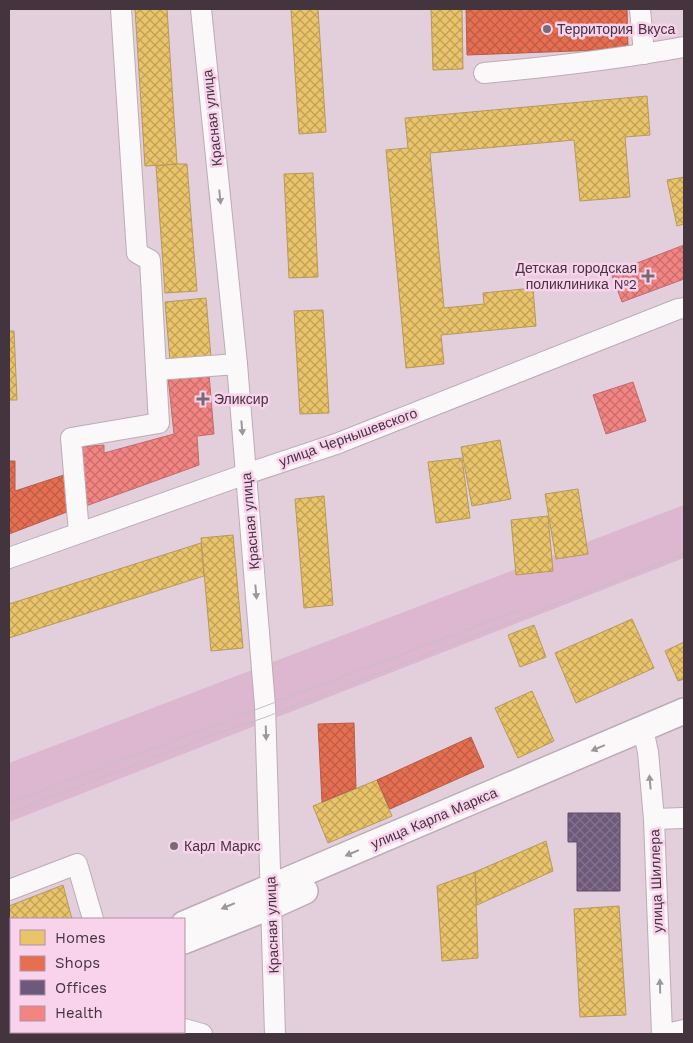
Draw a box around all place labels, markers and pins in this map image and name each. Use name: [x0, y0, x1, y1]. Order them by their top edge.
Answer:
place label: Территория Вкуса: [557, 21, 675, 37]
marker: Территория Вкуса: [541, 23, 553, 35]
place label: Детская городская поликлиника №2: [516, 260, 637, 292]
marker: Детская городская поликлиника №2: [641, 269, 655, 283]
place label: Эликсир: [214, 391, 269, 407]
marker: Эликсир: [196, 392, 210, 406]
place label: Карл Маркс: [184, 838, 261, 854]
marker: Карл Маркс: [168, 840, 180, 852]

